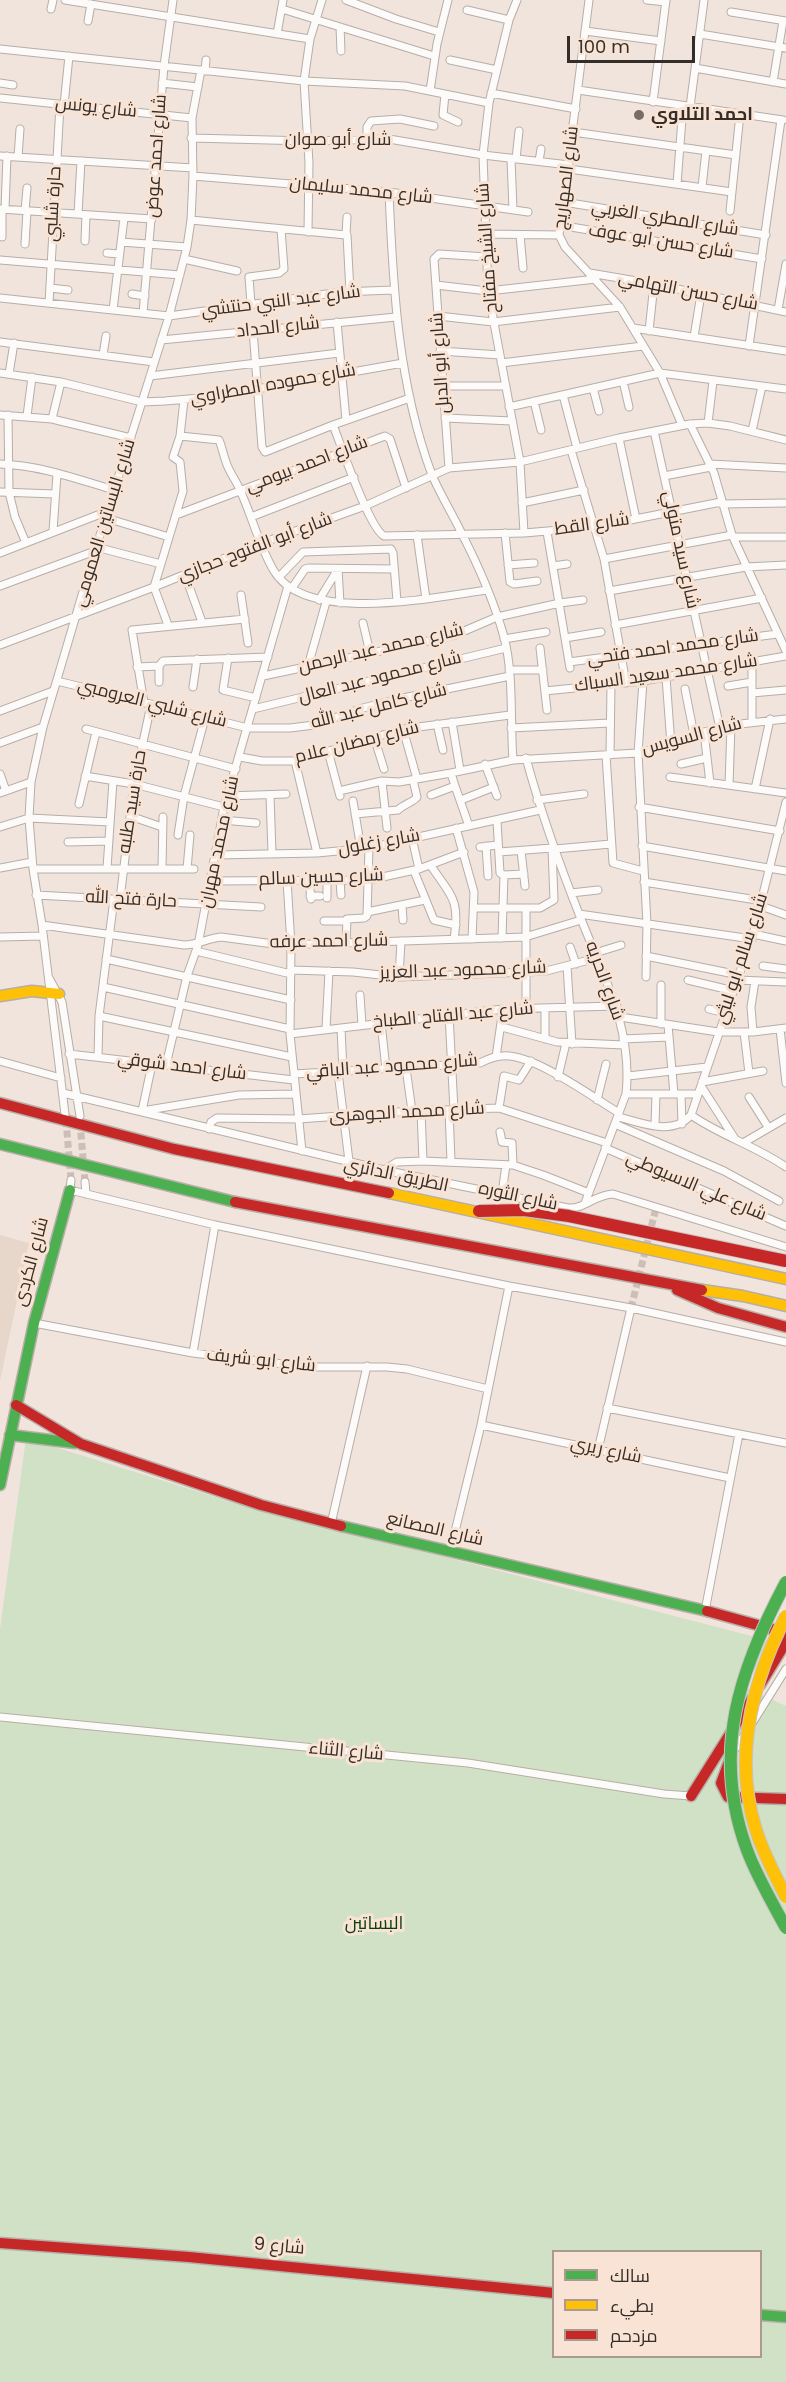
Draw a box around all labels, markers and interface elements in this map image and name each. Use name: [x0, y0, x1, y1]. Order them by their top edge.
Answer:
scale bar: [570, 24, 698, 62]
text: 100 m: [578, 34, 630, 59]
street label: شارع يونس: [54, 93, 138, 123]
street label: شارع احمد عوض: [142, 94, 172, 218]
place label: احمد التلاوي: [651, 104, 753, 126]
marker: احمد التلاوي: [632, 108, 646, 122]
street label: شارع الصهاريج: [550, 125, 584, 231]
street label: شارع أبو صوان: [285, 129, 391, 151]
street label: حارة شلبي: [41, 166, 67, 242]
street label: شارع محمد سليمان: [288, 173, 434, 209]
street label: شارع الشيخ مفتاح: [473, 182, 503, 314]
street label: شارع المطري الغربي: [590, 197, 740, 241]
street label: شارع حسن ابو عوف: [587, 220, 735, 264]
street label: شارع حسن التهامي: [616, 268, 760, 316]
street label: شارع عبد النبي حنتشي: [200, 282, 362, 322]
street label: شارع أبو الدبل: [427, 312, 455, 414]
street label: شارع الحداد: [235, 313, 321, 343]
street label: شارع حموده المطراوي: [188, 360, 358, 410]
street label: شارع احمد بيومي: [243, 432, 371, 498]
street label: شارع البساتين العمومي: [69, 437, 141, 609]
street label: شارع سيد متولي: [657, 489, 703, 611]
street label: شارع أبو الفتوح حجازي: [175, 509, 335, 587]
street label: شارع القط: [553, 509, 631, 541]
street label: شارع محمد عبد الرحمن: [296, 619, 466, 679]
street label: شارع محمد احمد فتحي: [586, 625, 760, 671]
street label: شارع محمود عبد العال: [296, 647, 464, 709]
street label: شارع محمد سعيد السباك: [573, 650, 759, 698]
street label: شارع شلبي العرومبي: [75, 675, 229, 733]
street label: شارع كامل عبد الله: [309, 680, 449, 734]
street label: شارع السويس: [640, 713, 744, 761]
street label: شارع رمضان علام: [293, 717, 421, 769]
street label: حارة سيد طلبه: [114, 749, 152, 855]
street label: شارع محمد مهران: [195, 774, 245, 910]
street label: شارع زغلول: [336, 825, 422, 861]
street label: شارع حسين سالم: [258, 865, 384, 891]
street label: حارة فتح الله: [85, 887, 177, 913]
street label: شارع سالم ابو ليثي: [711, 891, 773, 1027]
street label: شارع احمد عرفه: [270, 930, 388, 954]
street label: شارع الحريه: [580, 939, 628, 1023]
street label: شارع محمود عبد العزيز: [379, 957, 547, 985]
street label: شارع عبد الفتاح الطباخ: [372, 998, 534, 1034]
street label: شارع احمد شوقي: [116, 1048, 248, 1086]
street label: شارع محمود عبد الباقي: [305, 1050, 479, 1084]
street label: شارع محمد الجوهرى: [329, 1098, 485, 1128]
street label: شارع علي الاسيوطي: [623, 1148, 769, 1226]
street label: الطريق الدائري: [342, 1154, 450, 1198]
street label: شارع الثوره: [476, 1178, 560, 1216]
street label: شارع الكردى: [10, 1215, 54, 1309]
street label: شارع ابو شريف: [205, 1345, 317, 1377]
street label: شارع ريري: [568, 1433, 644, 1469]
street label: شارع المصانع: [385, 1508, 485, 1552]
street label: شارع الثناء: [308, 1738, 384, 1766]
park label: البساتين: [345, 1913, 403, 1935]
street label: شارع 9: [253, 2234, 305, 2260]
legend: [552, 2250, 762, 2358]
text: سالك: [610, 2263, 650, 2288]
text: بطيء: [610, 2293, 654, 2318]
text: مزدحم: [610, 2323, 658, 2348]

